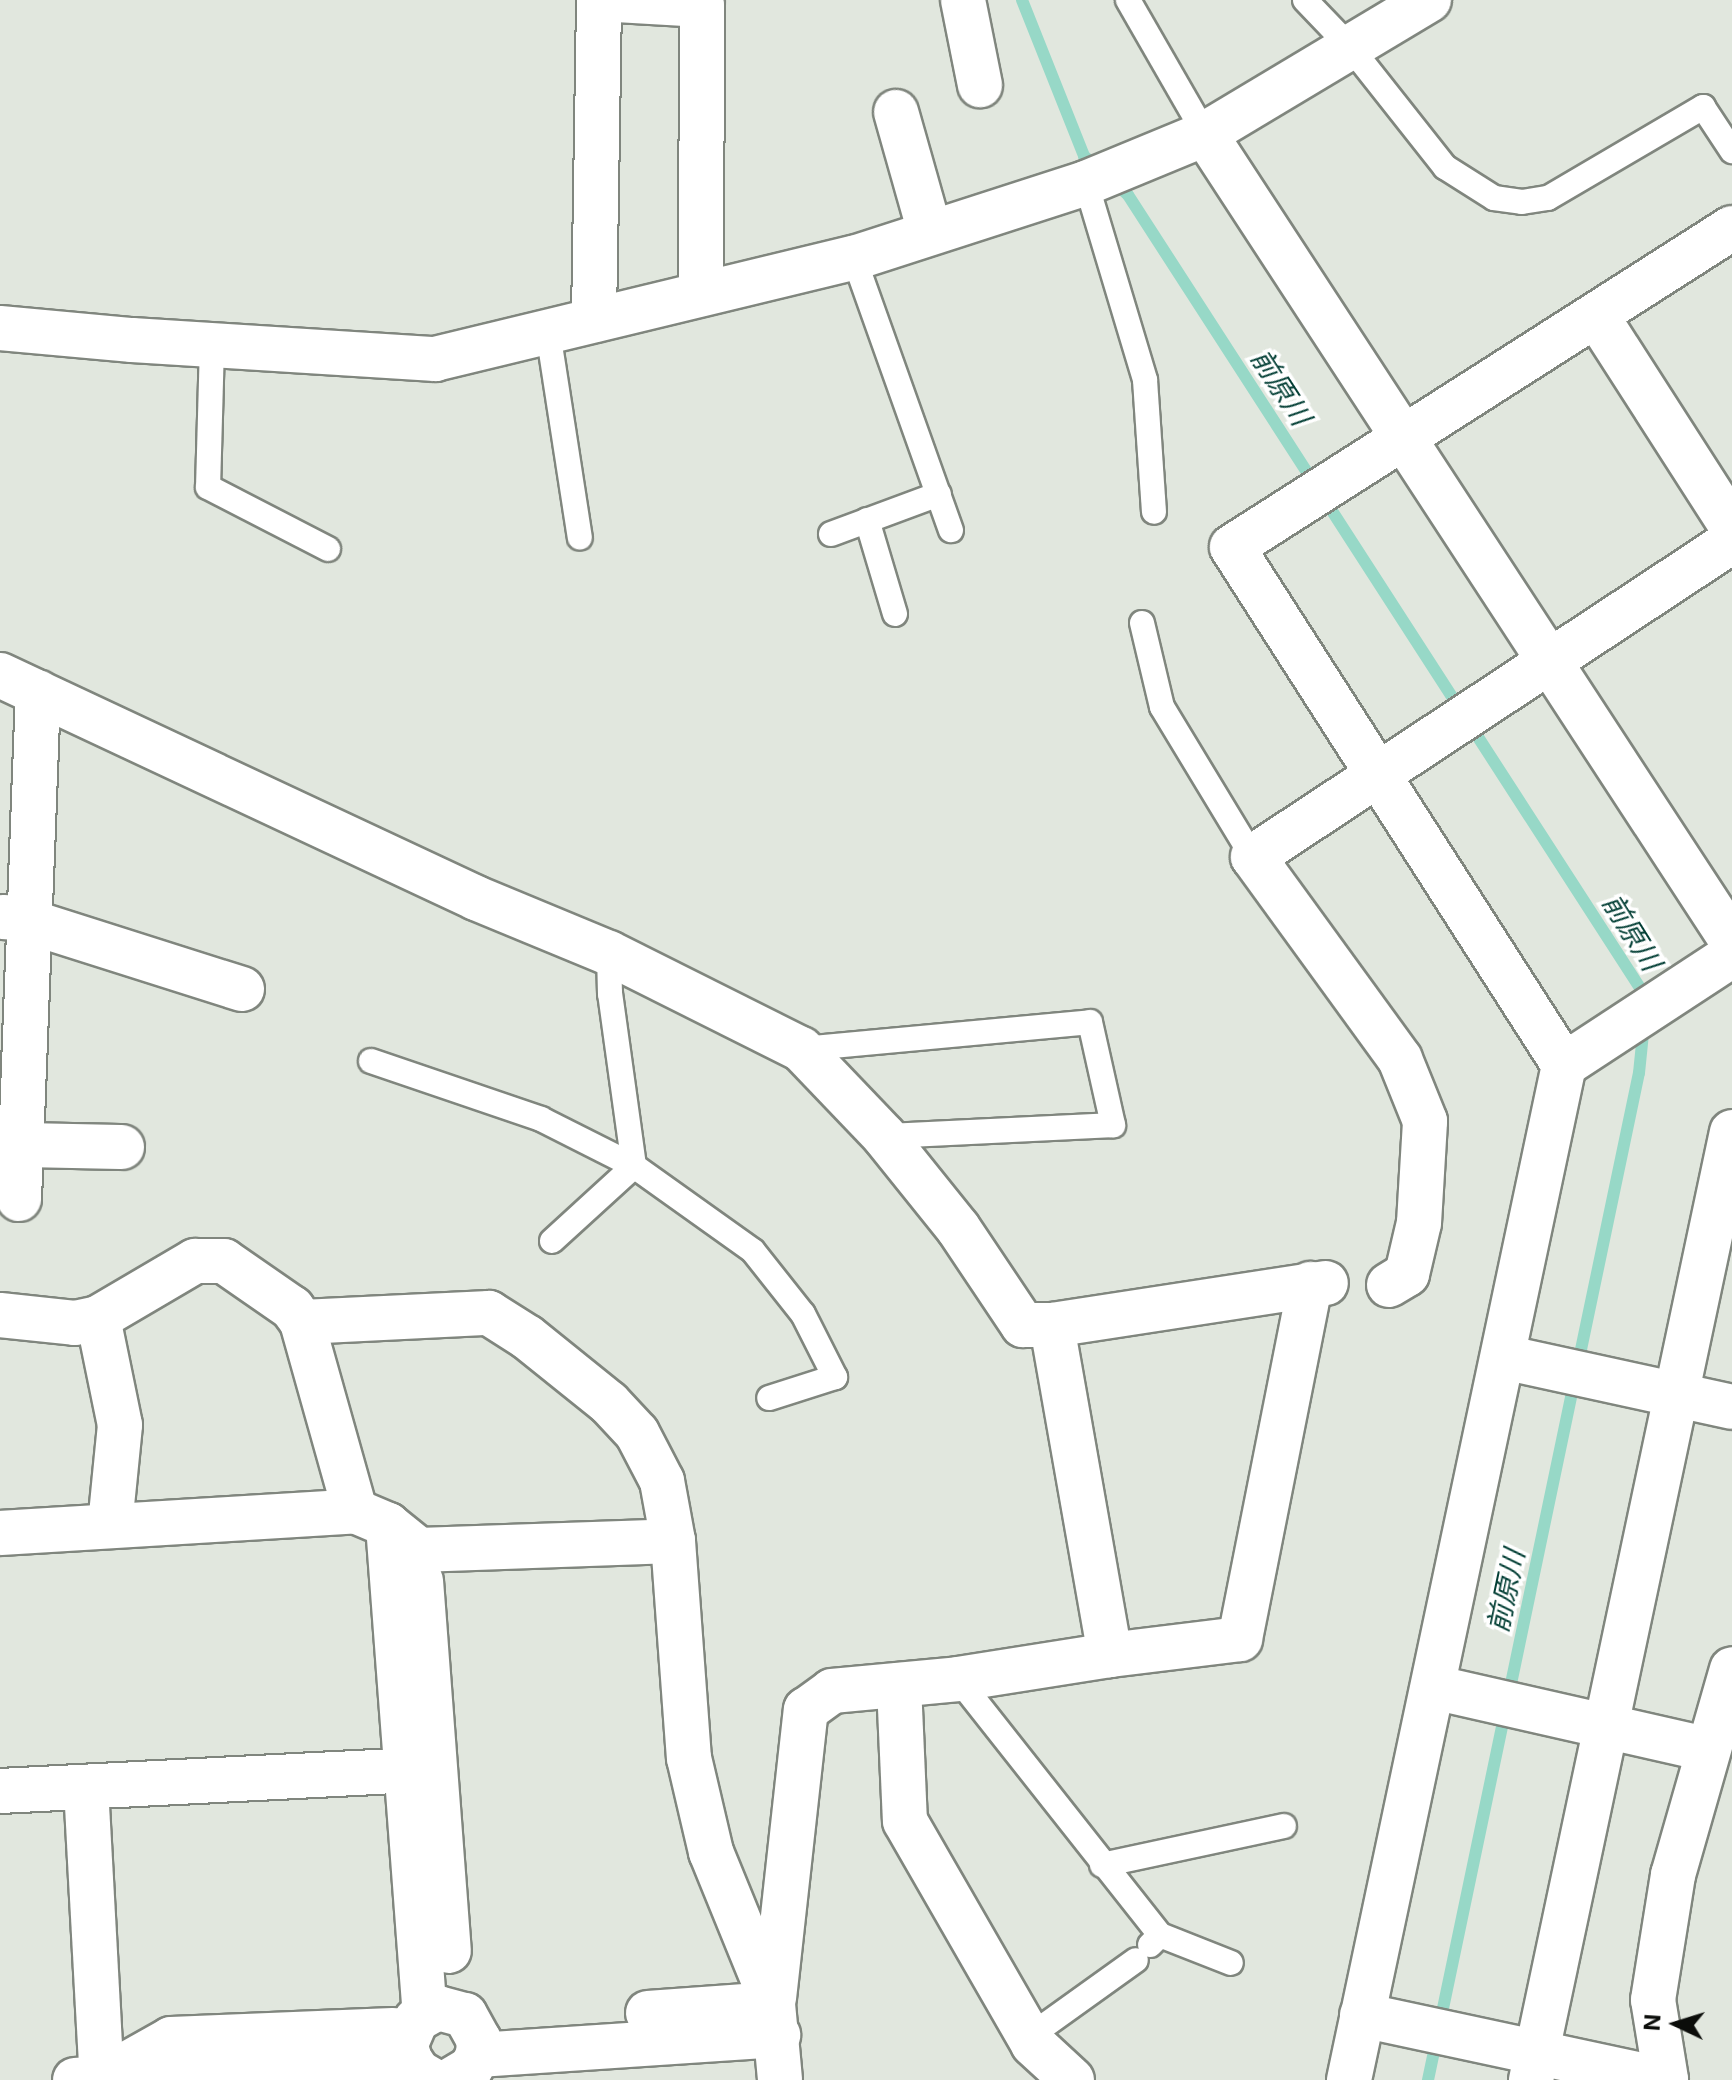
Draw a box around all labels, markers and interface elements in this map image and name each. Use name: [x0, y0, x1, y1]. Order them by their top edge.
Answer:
water label: 前原川: [1244, 343, 1318, 431]
water label: 前原川: [1595, 887, 1669, 977]
water label: 前原川: [1481, 1546, 1531, 1636]
north arrow: [1636, 1984, 1716, 2064]
text: N: [1639, 2013, 1666, 2032]

